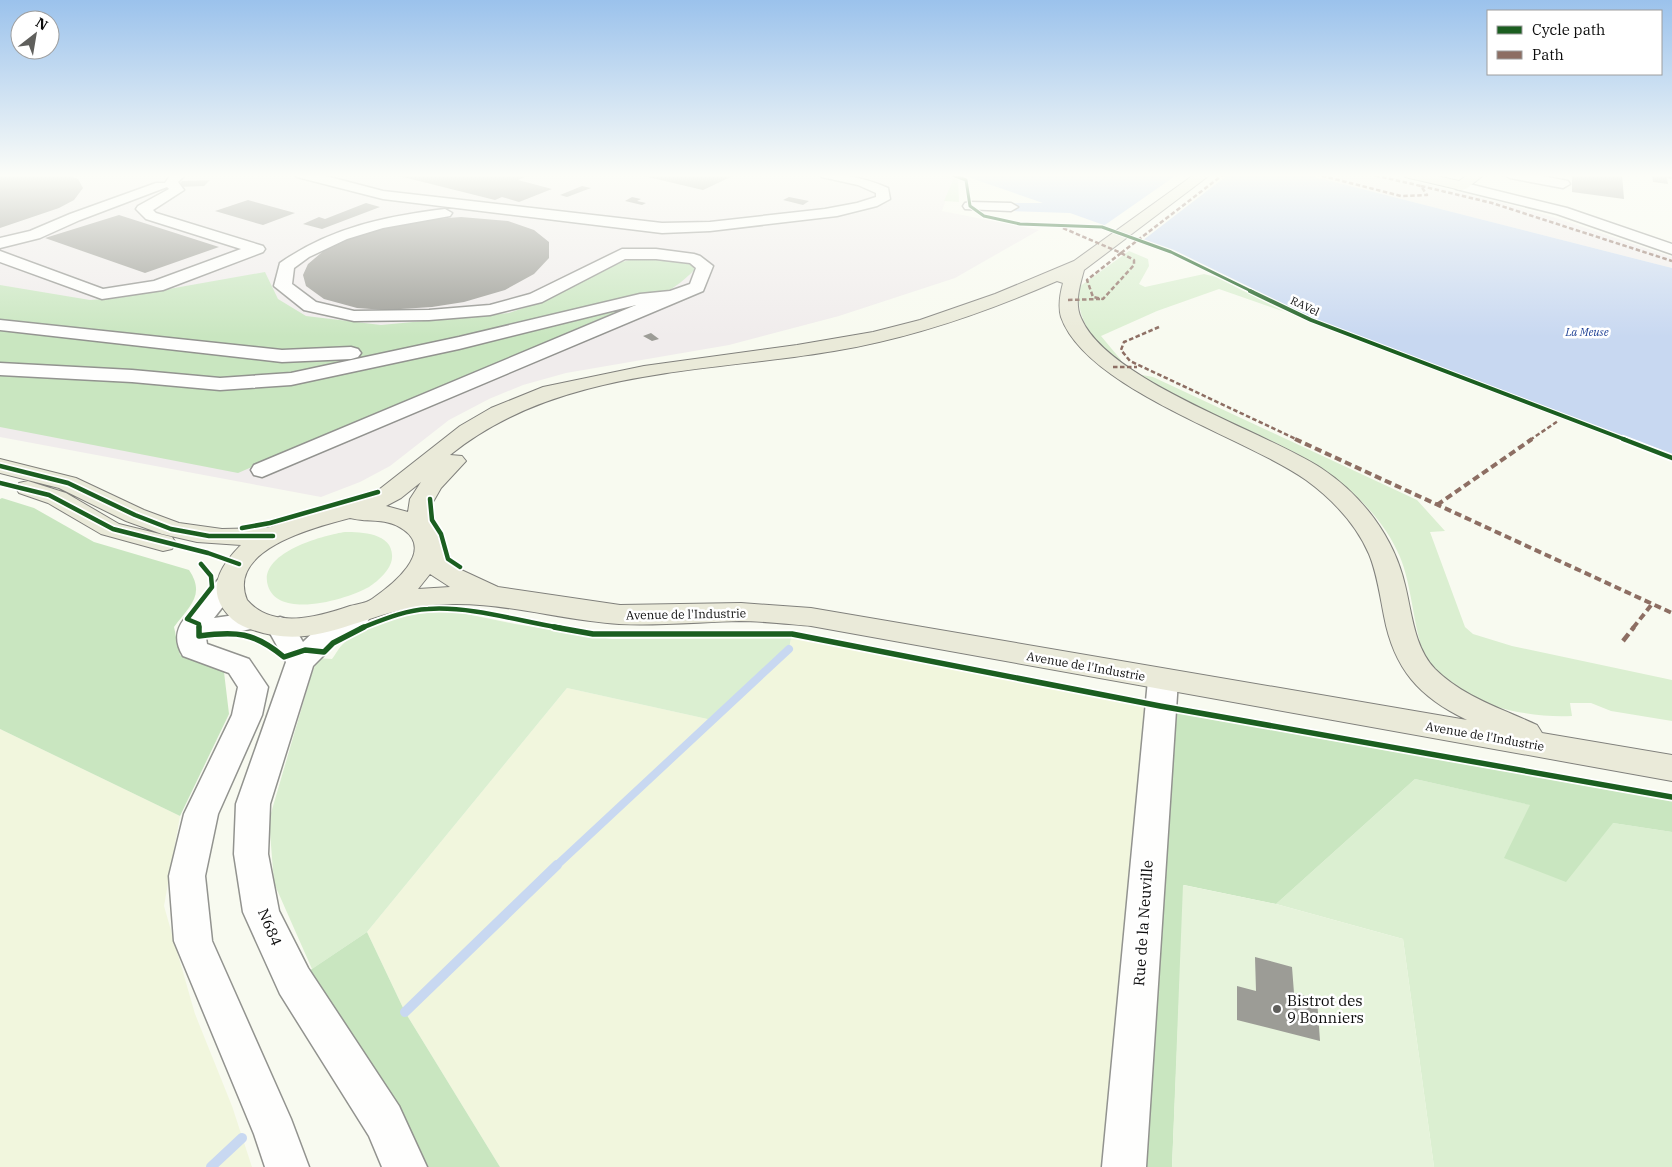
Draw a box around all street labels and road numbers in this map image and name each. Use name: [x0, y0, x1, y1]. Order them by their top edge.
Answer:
street label: RAVel: [1288, 293, 1322, 319]
street label: Avenue de l'Industrie: [626, 605, 746, 623]
street label: Avenue de l'Industrie: [1026, 648, 1146, 684]
street label: Avenue de l'Industrie: [1425, 718, 1545, 754]
street label: Rue de la Neuville: [1129, 859, 1157, 987]
street label: N684: [254, 905, 286, 949]

